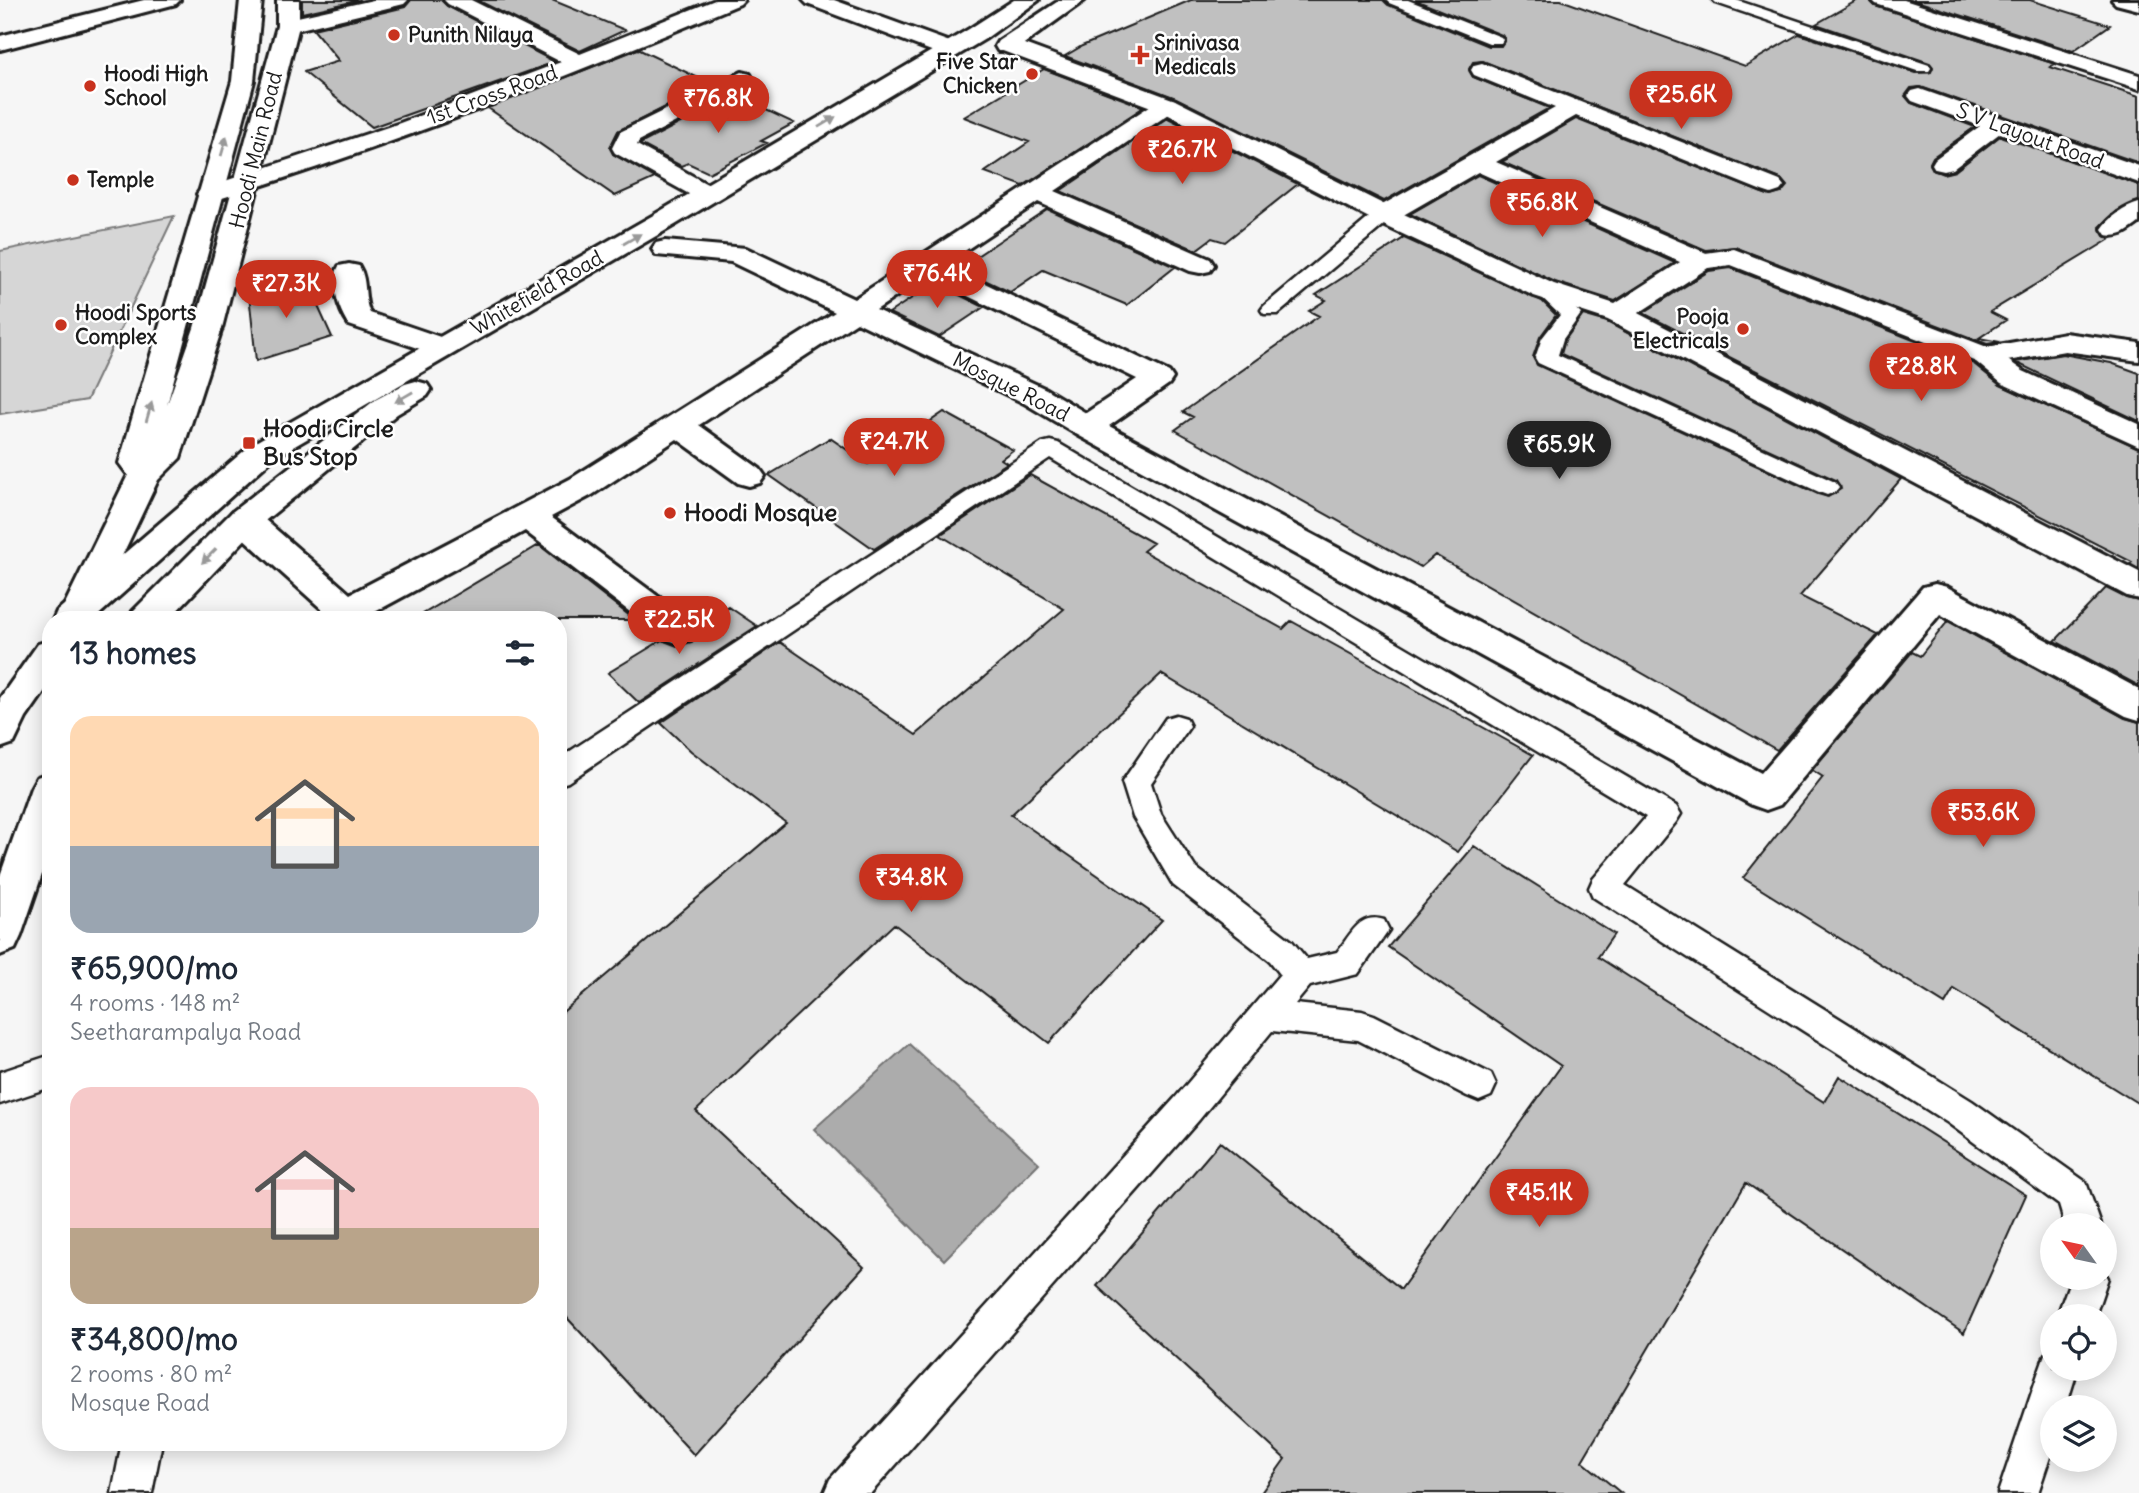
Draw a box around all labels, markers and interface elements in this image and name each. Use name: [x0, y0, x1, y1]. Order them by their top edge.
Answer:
place label: Punith Nilaya: [408, 21, 534, 48]
marker: Punith Nilaya: [386, 27, 402, 43]
place label: Srinivasa Medicals: [1154, 29, 1239, 80]
marker: Srinivasa Medicals: [1132, 47, 1148, 63]
place label: Five Star Chicken: [936, 48, 1018, 99]
street label: 1st Cross Road: [423, 58, 561, 131]
place label: Hoodi High School: [104, 60, 208, 111]
marker: Five Star Chicken: [1024, 66, 1040, 82]
street label: Hoodi Main Road: [223, 69, 288, 231]
pin: ₹25.6K: [1624, 72, 1738, 131]
pin: ₹76.8K: [661, 76, 775, 135]
marker: Hoodi High School: [82, 78, 98, 94]
text: ₹25.6K: [1645, 79, 1717, 108]
text: ₹76.8K: [683, 83, 753, 112]
street label: S V Layout Road: [1953, 96, 2108, 175]
one-way arrow: [818, 116, 837, 129]
pin: ₹26.7K: [1125, 127, 1239, 186]
one-way arrow: [219, 134, 230, 156]
text: ₹26.7K: [1147, 134, 1217, 163]
place label: Temple: [87, 166, 154, 193]
marker: Temple: [65, 172, 81, 188]
pin: ₹56.8K: [1485, 180, 1599, 239]
text: ₹56.8K: [1506, 187, 1578, 216]
one-way arrow: [622, 233, 641, 245]
street label: Whitefield Road: [466, 244, 608, 341]
pin: ₹76.4K: [880, 250, 994, 310]
text: ₹76.4K: [902, 258, 972, 287]
pin: ₹27.3K: [229, 260, 343, 320]
text: ₹27.3K: [251, 268, 321, 297]
place label: Hoodi Sports Complex: [75, 299, 197, 350]
place label: Pooja Electricals: [1633, 303, 1729, 354]
marker: Hoodi Sports Complex: [53, 317, 69, 333]
marker: Pooja Electricals: [1735, 321, 1751, 337]
pin: ₹28.8K: [1864, 344, 1978, 403]
street label: Mosque Road: [948, 346, 1074, 428]
text: ₹28.8K: [1885, 351, 1957, 380]
one-way arrow: [394, 391, 413, 403]
one-way arrow: [144, 400, 155, 422]
place label: Hoodi Circle Bus Stop: [263, 413, 394, 471]
pin: ₹24.7K: [837, 419, 951, 478]
pin: ₹65.9K: [1502, 421, 1616, 481]
text: ₹24.7K: [860, 426, 928, 455]
text: ₹65.9K: [1523, 429, 1595, 458]
marker: Hoodi Circle Bus Stop: [241, 435, 257, 451]
place label: Hoodi Mosque: [684, 497, 837, 527]
marker: Hoodi Mosque: [662, 505, 678, 521]
one-way arrow: [200, 547, 217, 564]
pin: ₹22.5K: [622, 596, 736, 656]
text: ₹22.5K: [644, 604, 714, 633]
text: 13 homes: [70, 634, 196, 672]
icon: filters: [501, 634, 539, 672]
icon: home: [242, 761, 368, 887]
pin: ₹53.6K: [1926, 790, 2040, 849]
text: ₹53.6K: [1947, 797, 2019, 826]
pin: ₹34.8K: [854, 855, 968, 914]
text: ₹34.8K: [875, 862, 947, 891]
text: ₹65,900/mo: [70, 949, 238, 987]
text: 4 rooms · 148 m²: [70, 988, 240, 1017]
text: Seetharampalya Road: [70, 1017, 301, 1046]
icon: home: [242, 1132, 368, 1258]
pin: ₹45.1K: [1482, 1170, 1596, 1229]
text: ₹45.1K: [1506, 1177, 1572, 1206]
north arrow: [2040, 1213, 2118, 1290]
map controls: [2040, 1213, 2117, 1472]
button: locate: [2040, 1304, 2117, 1381]
text: ₹34,800/mo: [70, 1320, 238, 1358]
text: 2 rooms · 80 m²: [70, 1359, 232, 1388]
text: Mosque Road: [70, 1388, 210, 1417]
button: layers: [2040, 1395, 2117, 1472]

